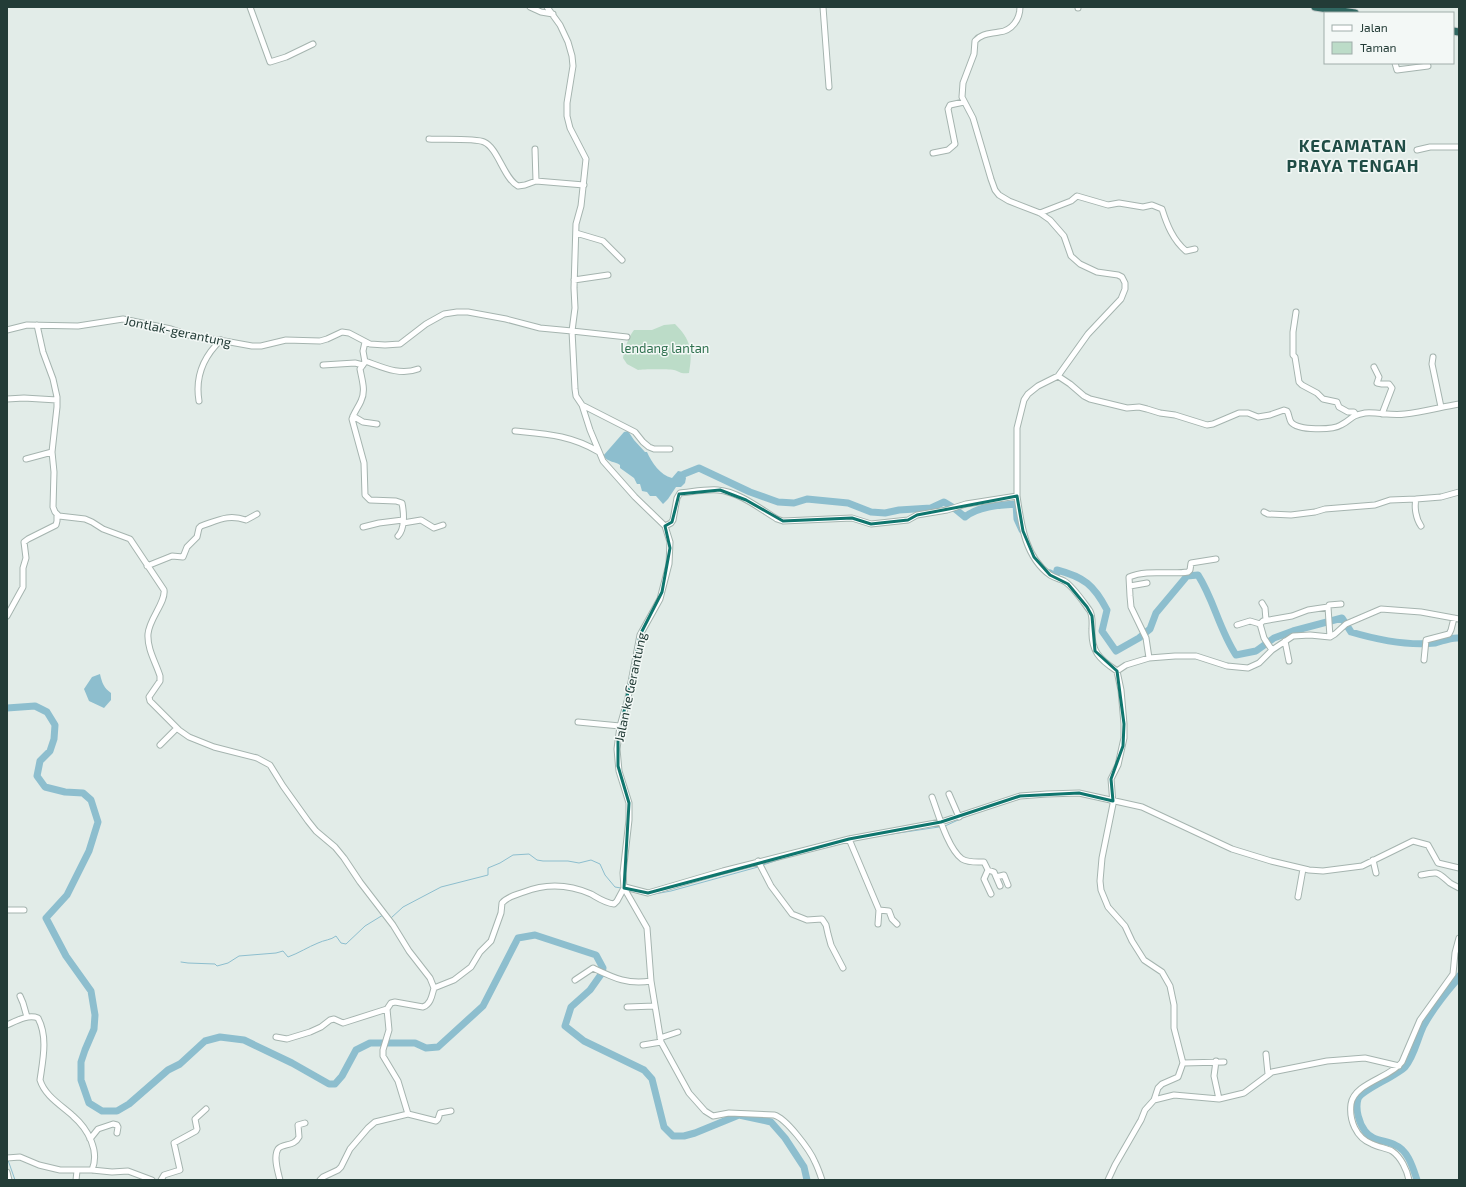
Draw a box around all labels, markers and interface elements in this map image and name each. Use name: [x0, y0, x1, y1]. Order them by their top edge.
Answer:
legend: [1324, 12, 1454, 64]
text: Jalan: [1360, 20, 1388, 34]
text: Taman: [1360, 40, 1397, 54]
district label: KECAMATAN PRAYA TENGAH: [1286, 135, 1420, 175]
street label: Jontlak-gerantung: [123, 312, 233, 350]
park label: lendang lantan: [621, 340, 709, 356]
street label: Jalan ke Gerantung: [611, 631, 649, 743]

